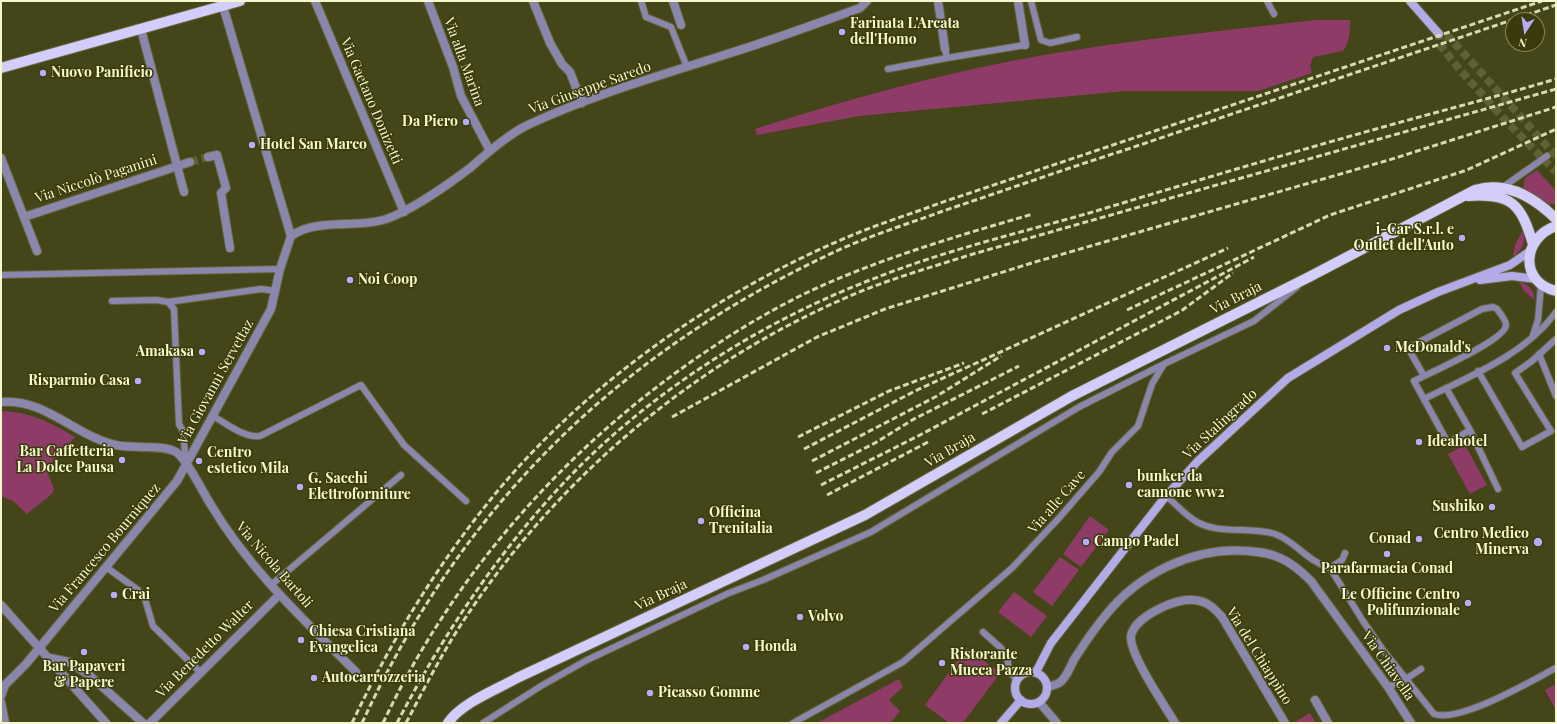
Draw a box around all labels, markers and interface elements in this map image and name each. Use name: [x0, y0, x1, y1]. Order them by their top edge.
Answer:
north arrow: [1505, 12, 1545, 52]
street label: Via alla Marina: [440, 15, 488, 109]
place label: Farinata L'Arcata dell'Homo: [850, 16, 960, 48]
marker: Farinata L'Arcata dell'Homo: [837, 27, 847, 37]
street label: Via Gaetano Donizetti: [337, 35, 405, 167]
text: N: [1517, 35, 1528, 51]
street label: Via Giuseppe Saredo: [527, 58, 653, 118]
place label: Nuovo Panificio: [51, 65, 153, 81]
marker: Nuovo Panificio: [38, 68, 48, 78]
place label: Da Piero: [402, 114, 458, 130]
marker: Da Piero: [461, 117, 471, 127]
place label: Hotel San Marco: [260, 137, 367, 153]
marker: Hotel San Marco: [247, 140, 257, 150]
street label: Via Niccolò Paganini: [33, 151, 159, 207]
place label: i-Car S.r.l. e Outlet dell'Auto: [1354, 222, 1454, 254]
marker: i-Car S.r.l. e Outlet dell'Auto: [1457, 233, 1467, 243]
place label: Noi Coop: [358, 272, 418, 288]
marker: Noi Coop: [345, 275, 355, 285]
street label: Via Braja: [1207, 278, 1265, 318]
street label: Via Giovanni Servettaz: [175, 317, 257, 447]
place label: McDonald's: [1395, 340, 1471, 356]
marker: McDonald's: [1382, 343, 1392, 353]
place label: Amakasa: [136, 344, 194, 360]
marker: Amakasa: [197, 347, 207, 357]
place label: Risparmio Casa: [28, 373, 130, 389]
marker: Risparmio Casa: [133, 376, 143, 386]
street label: Via Stalingrado: [1179, 385, 1261, 463]
street label: Via Braja: [922, 429, 978, 471]
place label: Ideahotel: [1427, 434, 1487, 450]
marker: Ideahotel: [1414, 437, 1424, 447]
place label: Bar Caffetteria La Dolce Pausa: [17, 444, 114, 476]
place label: Centro estetico Mila: [207, 445, 289, 478]
marker: Bar Caffetteria La Dolce Pausa: [117, 455, 127, 465]
marker: Centro estetico Mila: [194, 456, 204, 466]
street label: Via alle Cave: [1025, 467, 1089, 537]
place label: bunker da cannone ww2: [1137, 469, 1225, 502]
place label: G. Sacchi Elettroforniture: [308, 471, 411, 504]
street label: Via Francesco Bourniquez: [46, 480, 164, 616]
marker: bunker da cannone ww2: [1124, 480, 1134, 490]
marker: G. Sacchi Elettroforniture: [295, 482, 305, 492]
place label: Sushiko: [1432, 499, 1484, 515]
marker: Sushiko: [1487, 502, 1497, 512]
place label: Officina Trenitalia: [709, 505, 773, 538]
marker: Officina Trenitalia: [696, 516, 706, 526]
street label: Via Nicola Bartoli: [232, 519, 316, 611]
place label: Centro Medico Minerva: [1434, 526, 1529, 558]
place label: Conad: [1369, 531, 1411, 547]
place label: Campo Padel: [1094, 534, 1179, 550]
marker: Conad: [1414, 534, 1424, 544]
marker: Centro Medico Minerva: [1532, 536, 1544, 548]
marker: Campo Padel: [1081, 537, 1091, 547]
marker: Parafarmacia Conad: [1382, 549, 1392, 559]
place label: Parafarmacia Conad: [1321, 561, 1453, 577]
street label: Via Braja: [632, 576, 690, 614]
place label: Crai: [122, 587, 150, 603]
place label: Le Officine Centro Polifunzionale: [1341, 587, 1460, 620]
marker: Crai: [109, 590, 119, 600]
street label: Via Benedetto Walter: [153, 597, 257, 701]
marker: Le Officine Centro Polifunzionale: [1463, 598, 1473, 608]
street label: Via del Chiappino: [1222, 604, 1296, 708]
place label: Volvo: [808, 609, 843, 625]
marker: Volvo: [795, 612, 805, 622]
place label: Chiesa Cristiana Evangelica: [309, 624, 416, 656]
street label: Via Chiavella: [1358, 628, 1418, 704]
marker: Chiesa Cristiana Evangelica: [296, 635, 306, 645]
place label: Honda: [754, 639, 797, 655]
marker: Honda: [741, 642, 751, 652]
marker: Bar Papaveri & Papere: [79, 647, 89, 657]
place label: Ristorante Mucca Pazza: [950, 647, 1032, 680]
marker: Ristorante Mucca Pazza: [937, 658, 947, 668]
place label: Bar Papaveri & Papere: [43, 659, 125, 692]
place label: Autocarrozzeria: [322, 670, 426, 686]
marker: Autocarrozzeria: [309, 673, 319, 683]
place label: Picasso Gomme: [658, 685, 760, 701]
marker: Picasso Gomme: [645, 688, 655, 698]

